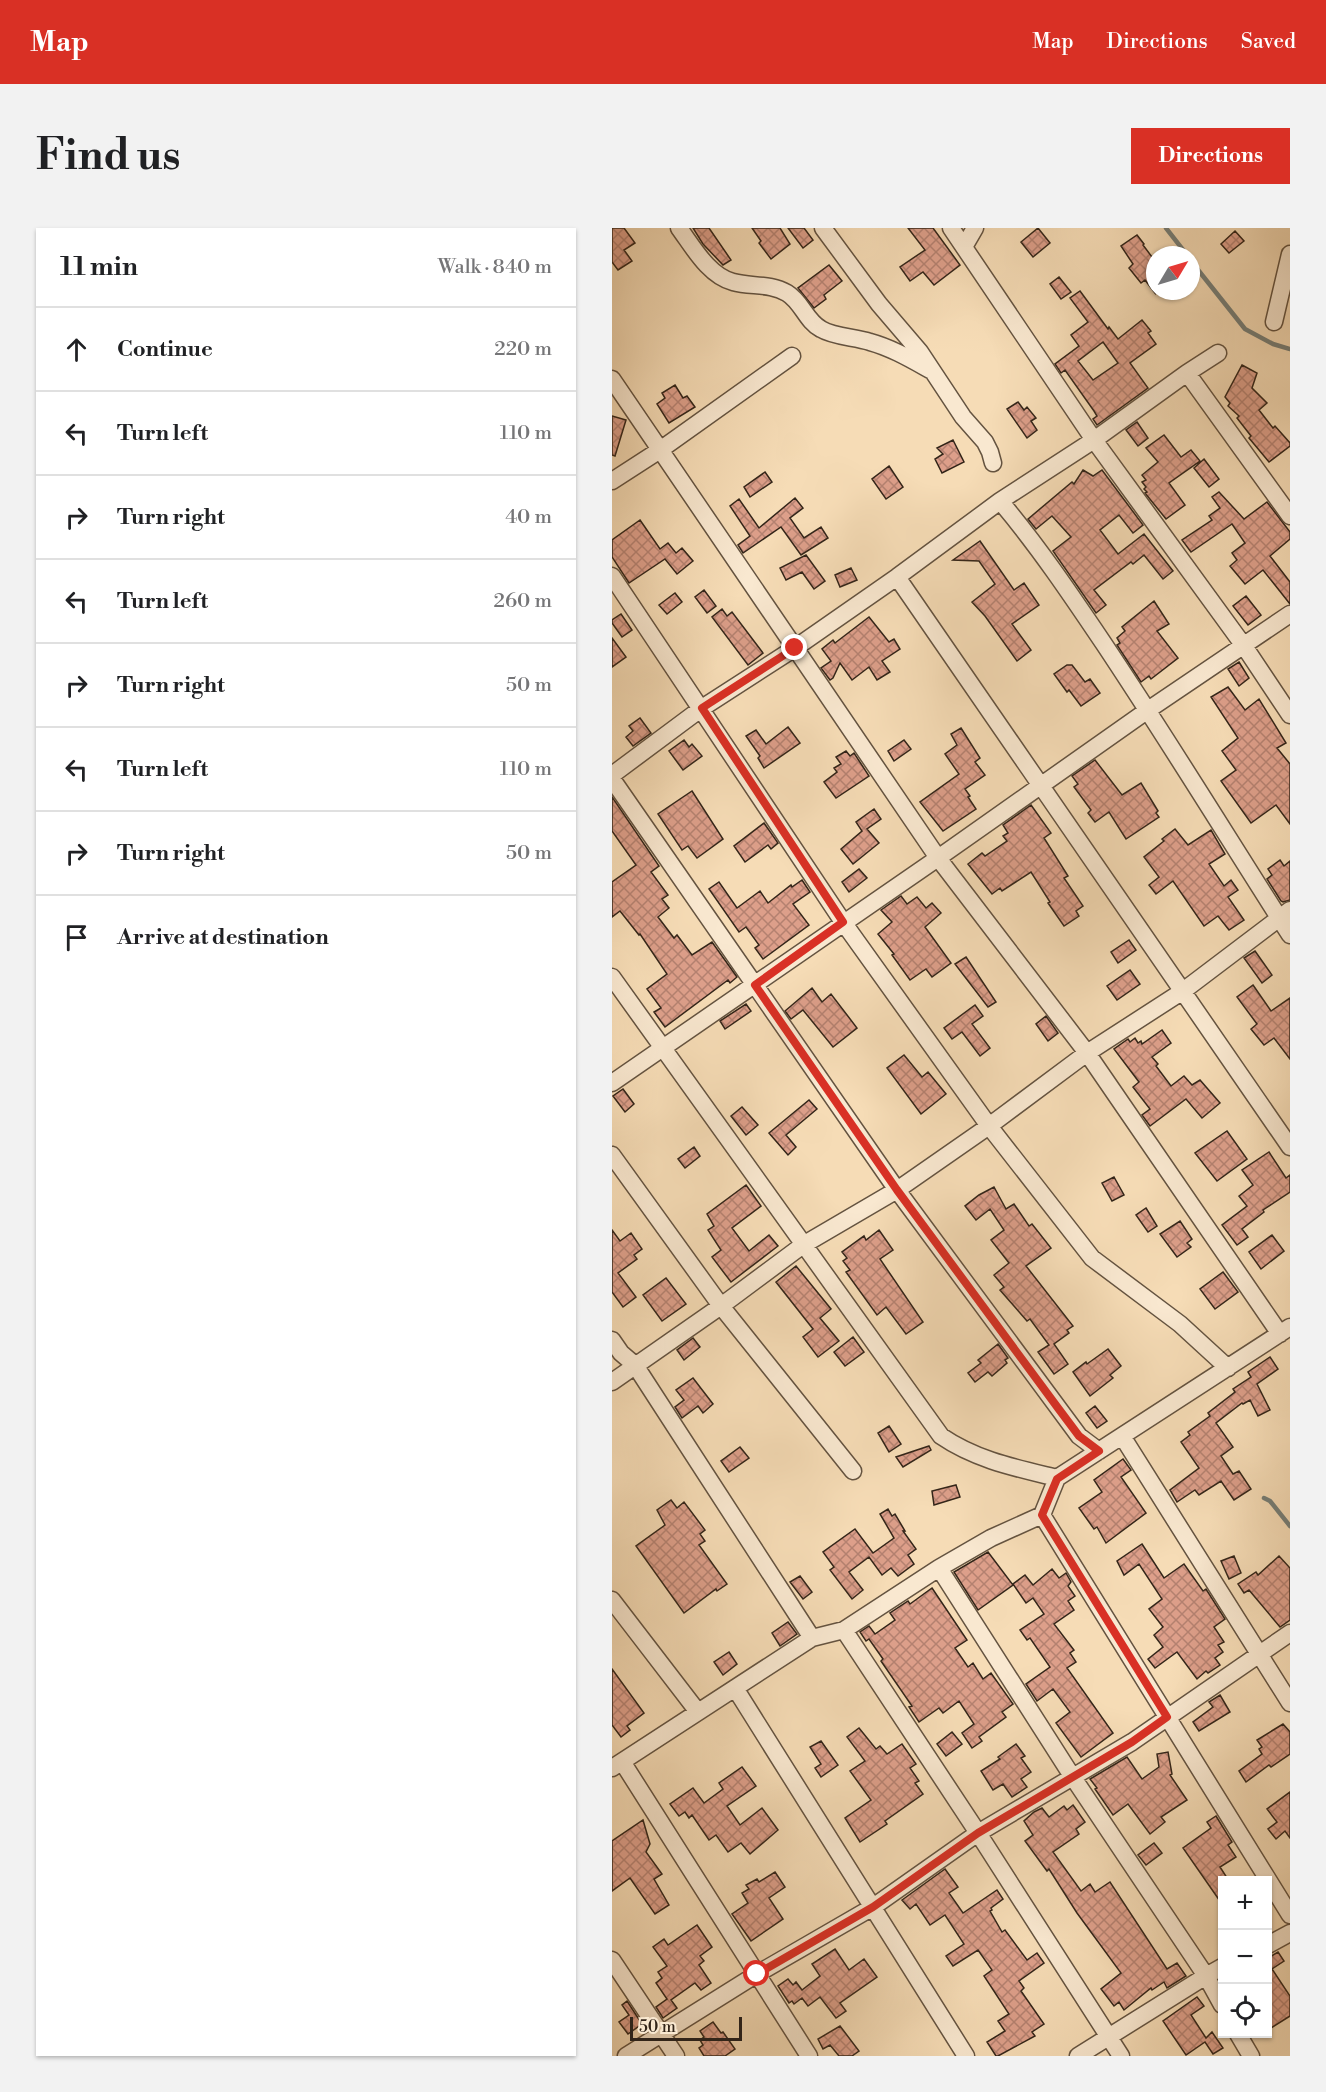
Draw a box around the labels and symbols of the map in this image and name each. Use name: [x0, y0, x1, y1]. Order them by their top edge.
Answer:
north arrow: [1146, 246, 1200, 300]
route end: [781, 634, 807, 660]
route start: [743, 1960, 769, 1986]
scale bar: [630, 2014, 742, 2042]

